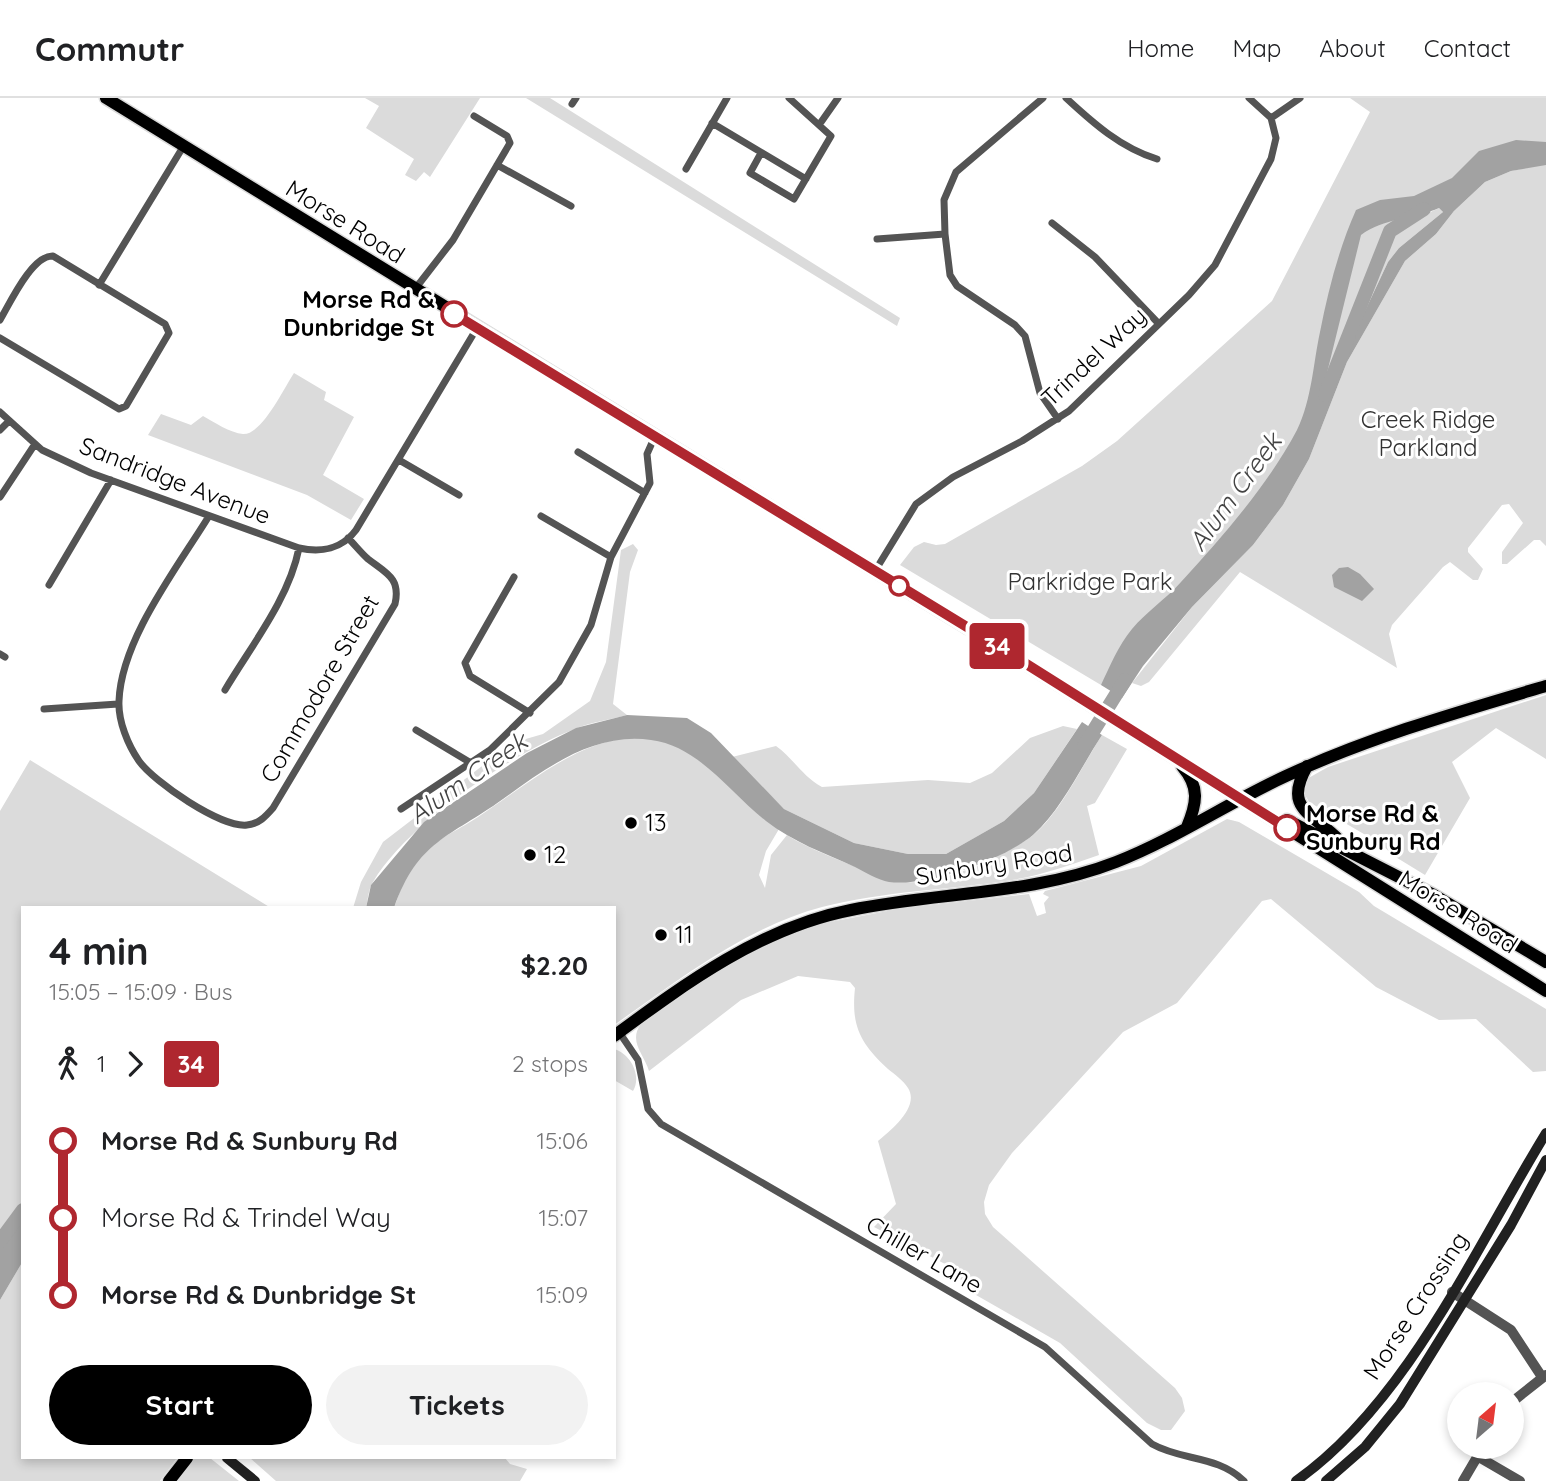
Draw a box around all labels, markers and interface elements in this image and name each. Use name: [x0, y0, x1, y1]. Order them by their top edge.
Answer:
text: Commutr: [35, 28, 184, 69]
text: Home: [1127, 33, 1194, 63]
text: Map: [1232, 33, 1281, 63]
text: About: [1319, 33, 1386, 63]
text: Contact: [1424, 33, 1511, 63]
street label: Morse Road: [281, 173, 411, 270]
place label: Morse Rd & Dunbridge St: [283, 284, 435, 342]
street label: Trindel Way: [1035, 300, 1152, 412]
marker: Morse Rd & Dunbridge St: [441, 301, 467, 327]
park label: Creek Ridge Parkland: [1361, 404, 1495, 462]
water label: Alum Creek: [1181, 425, 1290, 557]
street label: Sandridge Avenue: [76, 430, 275, 530]
park label: Parkridge Park: [1007, 566, 1173, 596]
unlabelled marker: [889, 576, 909, 596]
street label: Commodore Street: [253, 589, 385, 788]
line badge: 34: [965, 623, 1028, 669]
text: 34: [984, 631, 1011, 661]
water label: Alum Creek: [402, 723, 535, 831]
place label: Morse Rd & Sunbury Rd: [1306, 798, 1441, 856]
place label: 13: [645, 807, 666, 837]
marker: 13: [623, 815, 639, 831]
marker: Morse Rd & Sunbury Rd: [1274, 815, 1300, 841]
street label: Sunbury Road: [913, 837, 1074, 891]
place label: 12: [544, 839, 566, 869]
marker: 12: [522, 847, 538, 863]
street label: Morse Road: [1394, 863, 1524, 960]
place label: 11: [675, 919, 693, 949]
text: 4 min: [49, 927, 149, 975]
marker: 11: [653, 927, 669, 943]
text: $2.20: [520, 949, 588, 982]
text: 15:05 – 15:09 · Bus: [49, 977, 233, 1006]
icon: walk: [49, 1045, 87, 1083]
icon: forward: [116, 1045, 154, 1083]
text: 1: [97, 1049, 106, 1078]
text: 34: [178, 1049, 205, 1079]
text: 2 stops: [512, 1049, 588, 1078]
text: Morse Rd & Sunbury Rd: [101, 1124, 398, 1157]
text: 15:06: [537, 1126, 588, 1155]
text: Morse Rd & Trindel Way: [101, 1201, 391, 1234]
text: 15:07: [538, 1203, 588, 1232]
street label: Chiller Lane: [861, 1209, 988, 1299]
street label: Morse Crossing: [1356, 1226, 1474, 1385]
text: Morse Rd & Dunbridge St: [101, 1278, 416, 1311]
text: 15:09: [536, 1280, 588, 1309]
button: Start: [49, 1365, 312, 1445]
button: Tickets: [326, 1365, 588, 1445]
north arrow: [1447, 1382, 1524, 1460]
map controls: [1447, 1382, 1524, 1459]

